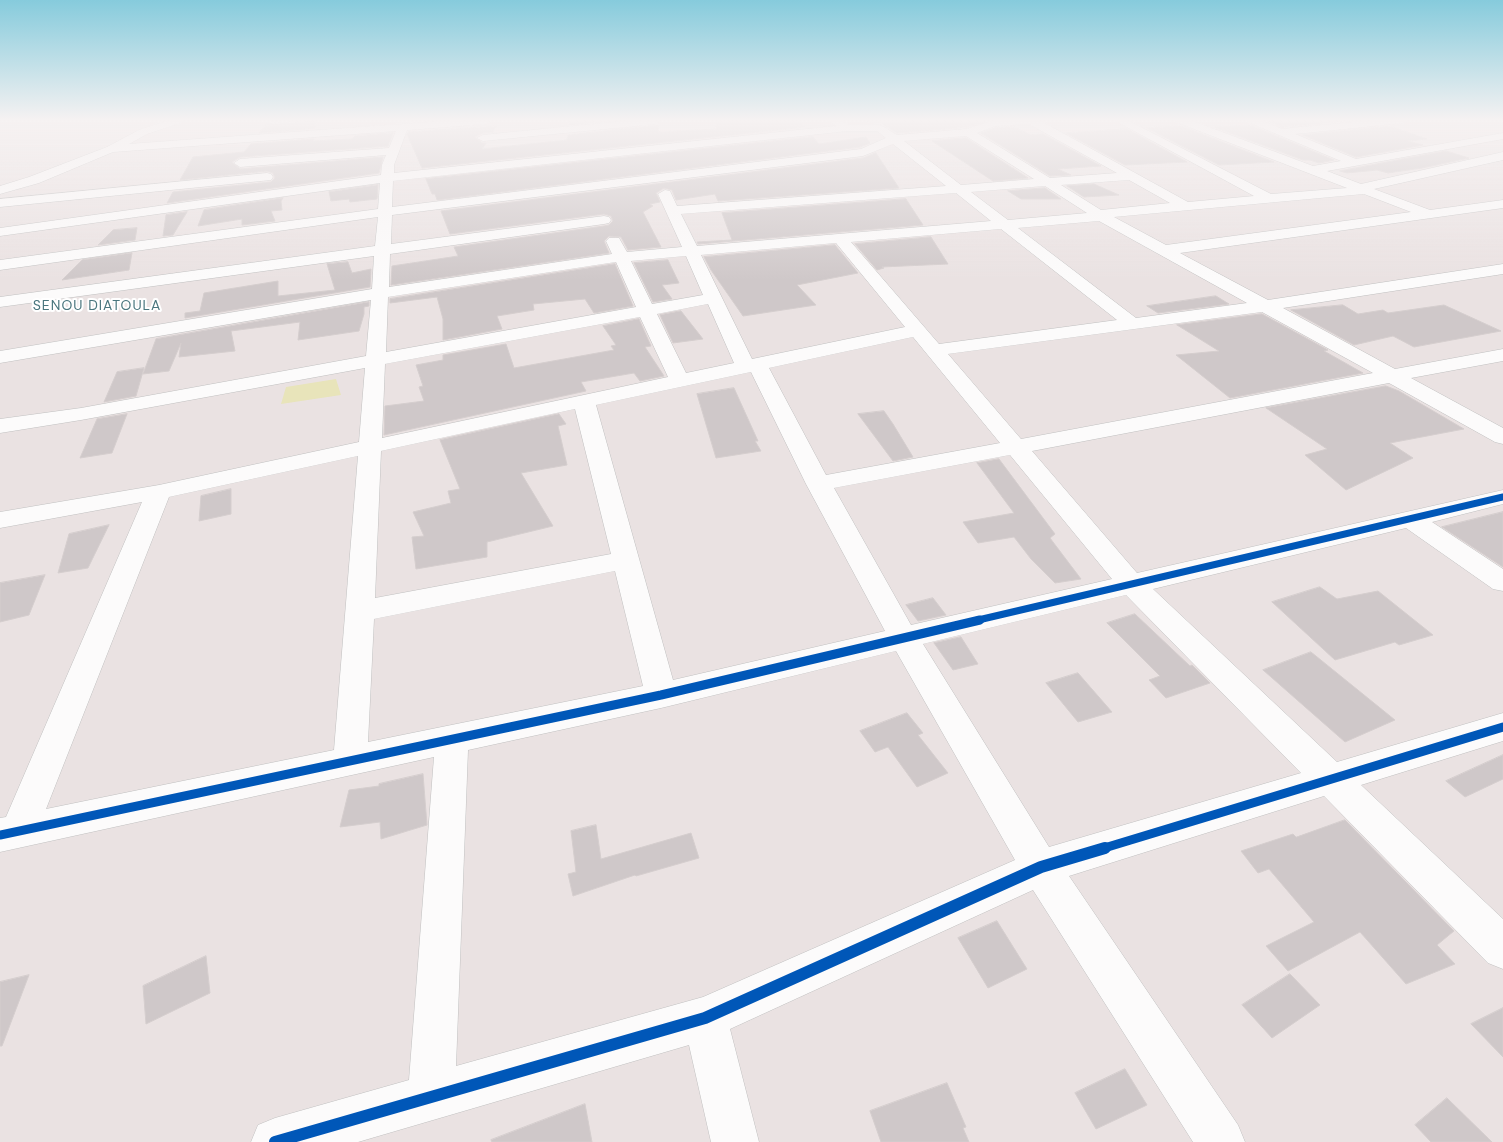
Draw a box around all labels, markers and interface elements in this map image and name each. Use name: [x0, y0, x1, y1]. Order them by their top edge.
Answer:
district label: SENOU DIATOULA: [31, 298, 163, 314]

